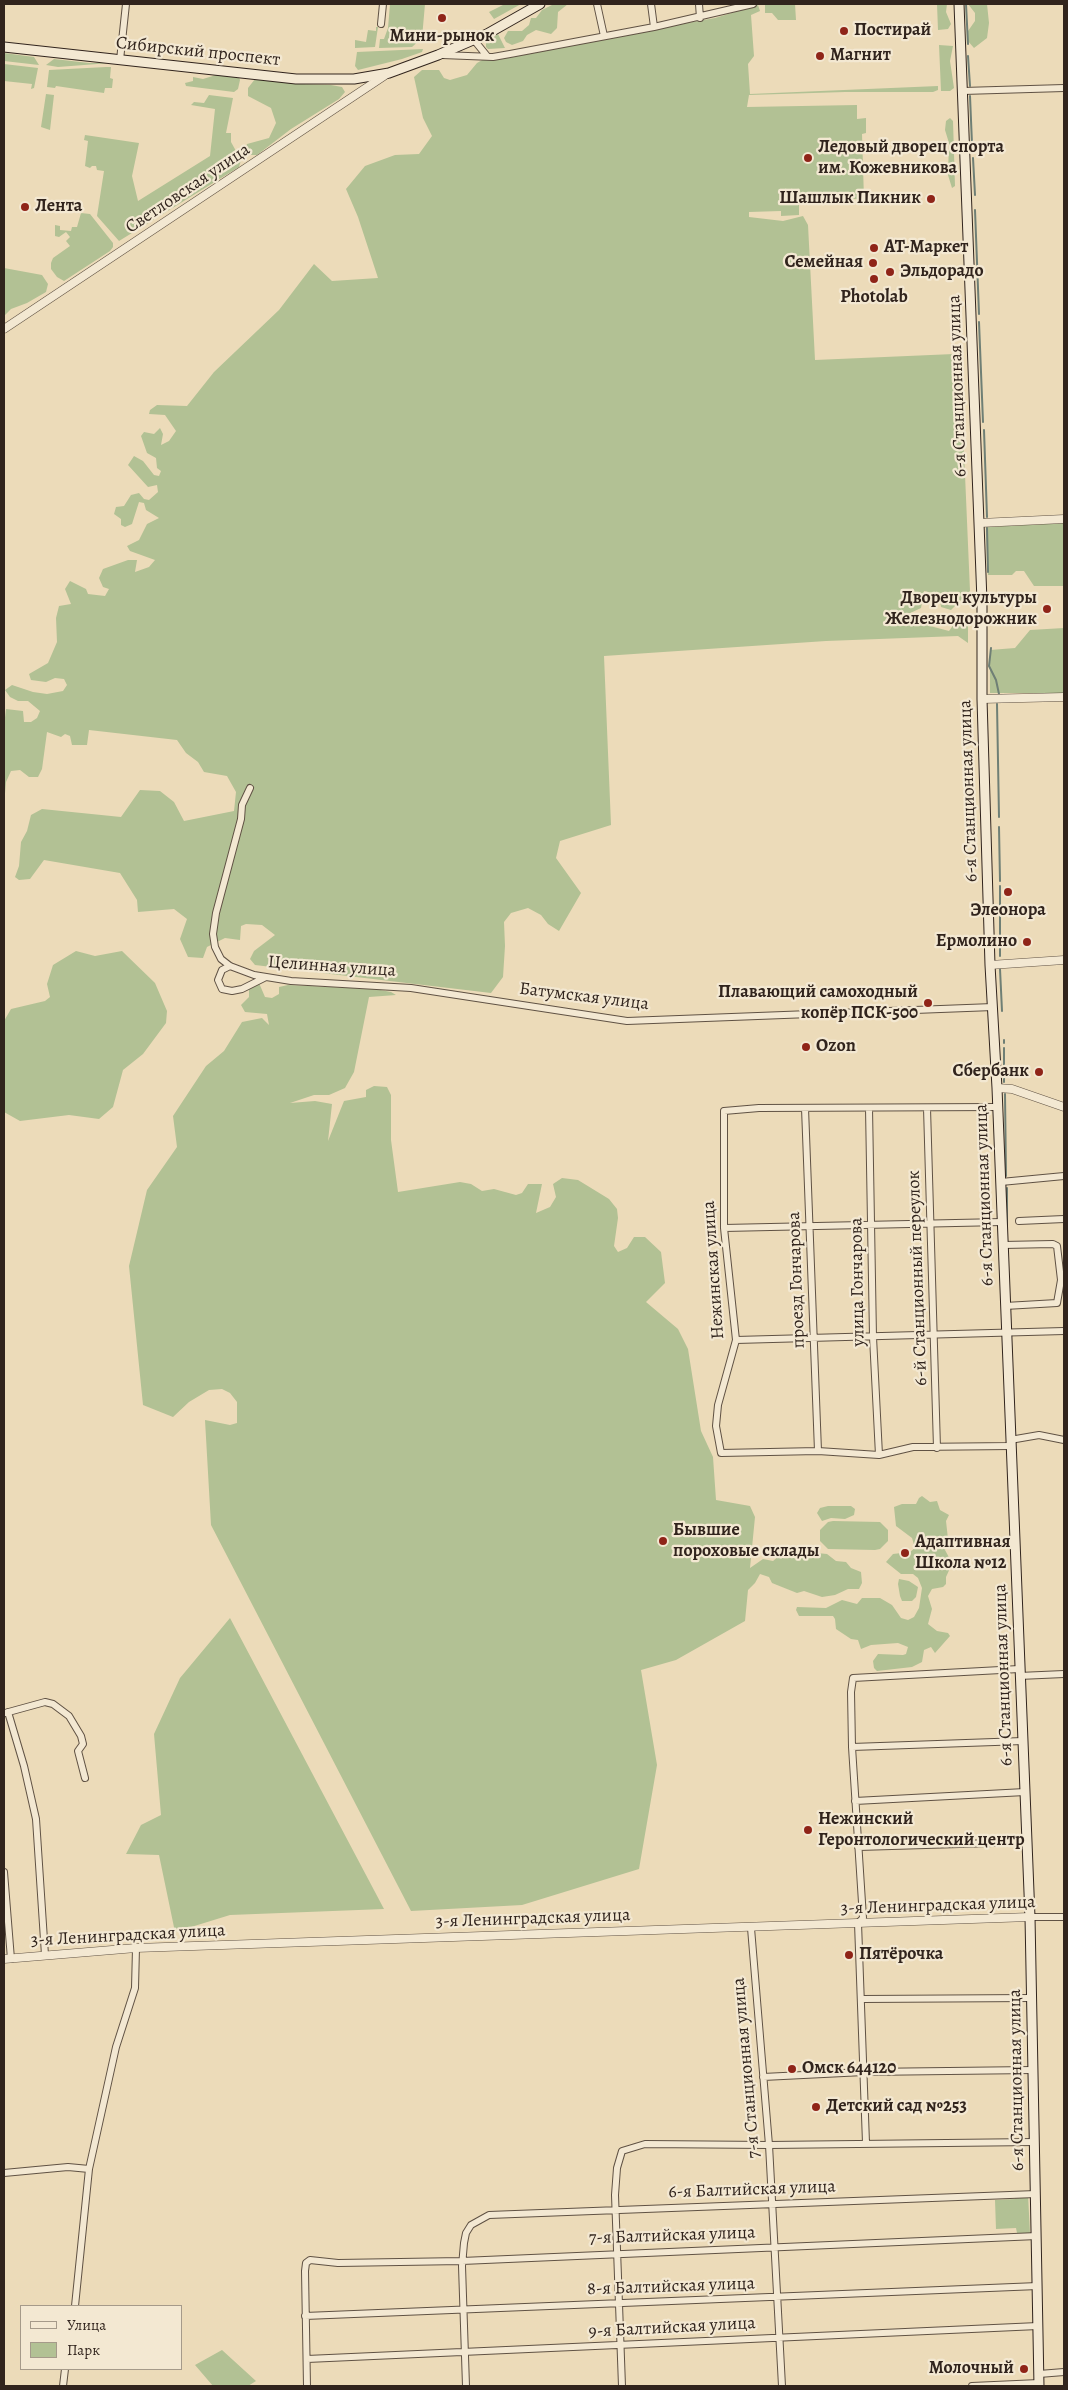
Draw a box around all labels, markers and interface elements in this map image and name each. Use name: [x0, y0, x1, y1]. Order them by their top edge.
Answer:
marker: Мини-рынок: [436, 12, 448, 24]
place label: Постирай: [854, 20, 931, 42]
marker: Постирай: [838, 25, 850, 37]
place label: Мини-рынок: [389, 26, 495, 48]
street label: Сибирский проспект: [115, 33, 281, 71]
place label: Магнит: [830, 45, 891, 67]
marker: Магнит: [814, 50, 826, 62]
place label: Ледовый дворец спорта им. Кожевникова: [818, 137, 1004, 180]
street label: Светловская улица: [122, 139, 254, 239]
marker: Ледовый дворец спорта им. Кожевникова: [802, 152, 814, 164]
place label: Шашлык Пикник: [779, 188, 921, 210]
marker: Шашлык Пикник: [925, 193, 937, 205]
place label: Лента: [35, 196, 82, 218]
marker: Лента: [19, 201, 31, 213]
place label: АТ-Маркет: [884, 237, 969, 259]
marker: АТ-Маркет: [868, 242, 880, 254]
place label: Семейная: [784, 252, 863, 274]
marker: Семейная: [867, 257, 879, 269]
place label: Эльдорадо: [900, 261, 983, 283]
marker: Эльдорадо: [884, 266, 896, 278]
marker: Photolab: [868, 273, 880, 285]
place label: Photolab: [840, 287, 908, 309]
street label: 6-я Станционная улица: [944, 295, 972, 477]
place label: Дворец культуры Железнодорожник: [885, 588, 1037, 630]
marker: Дворец культуры Железнодорожник: [1041, 603, 1053, 615]
street label: 6-я Станционная улица: [955, 700, 983, 882]
marker: Элеонора: [1002, 886, 1014, 898]
place label: Элеонора: [970, 900, 1046, 922]
place label: Ермолино: [936, 931, 1017, 953]
marker: Ермолино: [1021, 936, 1033, 948]
street label: Целинная улица: [267, 952, 397, 982]
street label: Батумская улица: [518, 978, 650, 1016]
place label: Плавающий самоходный копёр ПСК-500: [718, 982, 918, 1024]
marker: Плавающий самоходный копёр ПСК-500: [922, 997, 934, 1009]
place label: Ozon: [816, 1036, 856, 1058]
marker: Ozon: [800, 1041, 812, 1053]
place label: Сбербанк: [952, 1061, 1029, 1083]
marker: Сбербанк: [1033, 1066, 1045, 1078]
street label: 6-я Станционная улица: [971, 1104, 999, 1286]
street label: 6-й Станционный переулок: [903, 1170, 933, 1386]
street label: Нежинская улица: [698, 1200, 730, 1340]
street label: проезд Гончарова: [784, 1211, 810, 1349]
street label: улица Гончарова: [846, 1217, 870, 1347]
place label: Бывшие пороховые склады: [673, 1520, 819, 1562]
place label: Адаптивная Школа №12: [915, 1532, 1011, 1575]
marker: Бывшие пороховые склады: [657, 1535, 669, 1547]
marker: Адаптивная Школа №12: [899, 1547, 911, 1559]
street label: 6-я Станционная улица: [990, 1584, 1018, 1766]
place label: Нежинский Геронтологический центр: [818, 1809, 1025, 1852]
marker: Нежинский Геронтологический центр: [802, 1824, 814, 1836]
street label: 3-я Ленинградская улица: [840, 1892, 1036, 1920]
street label: 3-я Ленинградская улица: [435, 1905, 631, 1933]
street label: 3-я Ленинградская улица: [30, 1920, 226, 1952]
place label: Пятёрочка: [859, 1944, 943, 1966]
marker: Пятёрочка: [843, 1949, 855, 1961]
street label: 7-я Станционная улица: [728, 1977, 766, 2159]
street label: 6-я Станционная улица: [1005, 1989, 1029, 2171]
place label: Омск 644120: [802, 2058, 896, 2080]
marker: Омск 644120: [786, 2063, 798, 2075]
place label: Детский сад №253: [826, 2096, 967, 2118]
marker: Детский сад №253: [810, 2101, 822, 2113]
street label: 6-я Балтийская улица: [668, 2176, 836, 2204]
street label: 7-я Балтийская улица: [588, 2222, 756, 2250]
street label: 8-я Балтийская улица: [587, 2273, 755, 2301]
legend: [20, 2305, 182, 2370]
street label: 9-я Балтийская улица: [588, 2313, 756, 2343]
text: Улица: [67, 2315, 106, 2335]
text: Парк: [67, 2340, 100, 2360]
place label: Молочный: [929, 2358, 1014, 2380]
marker: Молочный: [1018, 2363, 1030, 2375]

